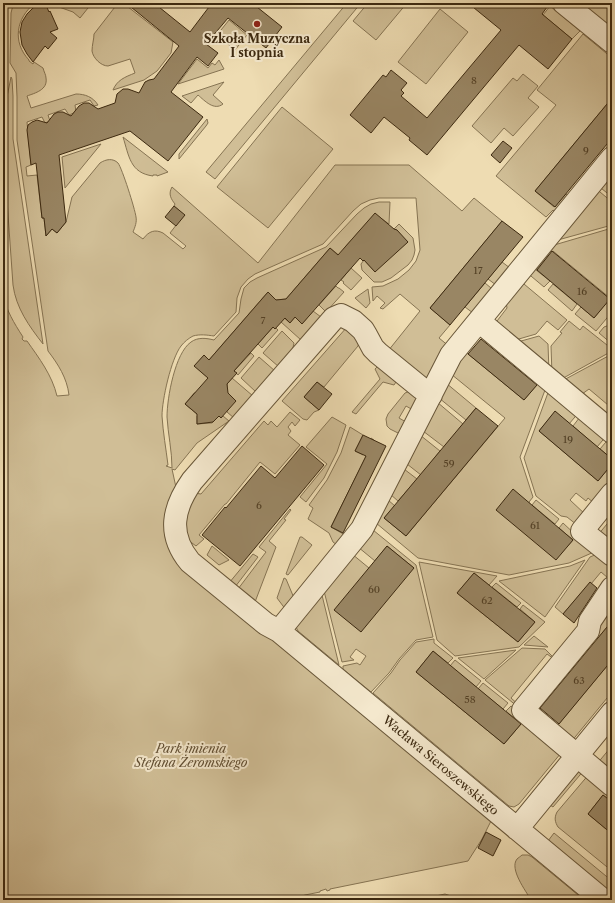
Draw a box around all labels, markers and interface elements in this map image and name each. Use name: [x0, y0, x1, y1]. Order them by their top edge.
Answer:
marker: Szkoła Muzyczna I stopnia: [252, 19, 262, 29]
place label: Szkoła Muzyczna I stopnia: [204, 31, 311, 60]
house number: 8: [471, 74, 477, 87]
house number: 9: [583, 144, 589, 157]
house number: 17: [473, 264, 483, 277]
house number: 16: [577, 285, 587, 298]
house number: 7: [261, 314, 266, 327]
house number: 19: [563, 433, 573, 446]
house number: 59: [443, 457, 455, 470]
house number: 6: [256, 499, 262, 512]
house number: 61: [530, 519, 541, 532]
house number: 60: [368, 583, 380, 596]
house number: 62: [481, 594, 493, 607]
house number: 63: [573, 674, 585, 687]
house number: 58: [464, 693, 476, 706]
street label: Wacława Sieroszewskiego: [379, 711, 502, 818]
park label: Park imienia Stefana Żeromskiego: [134, 741, 248, 770]

